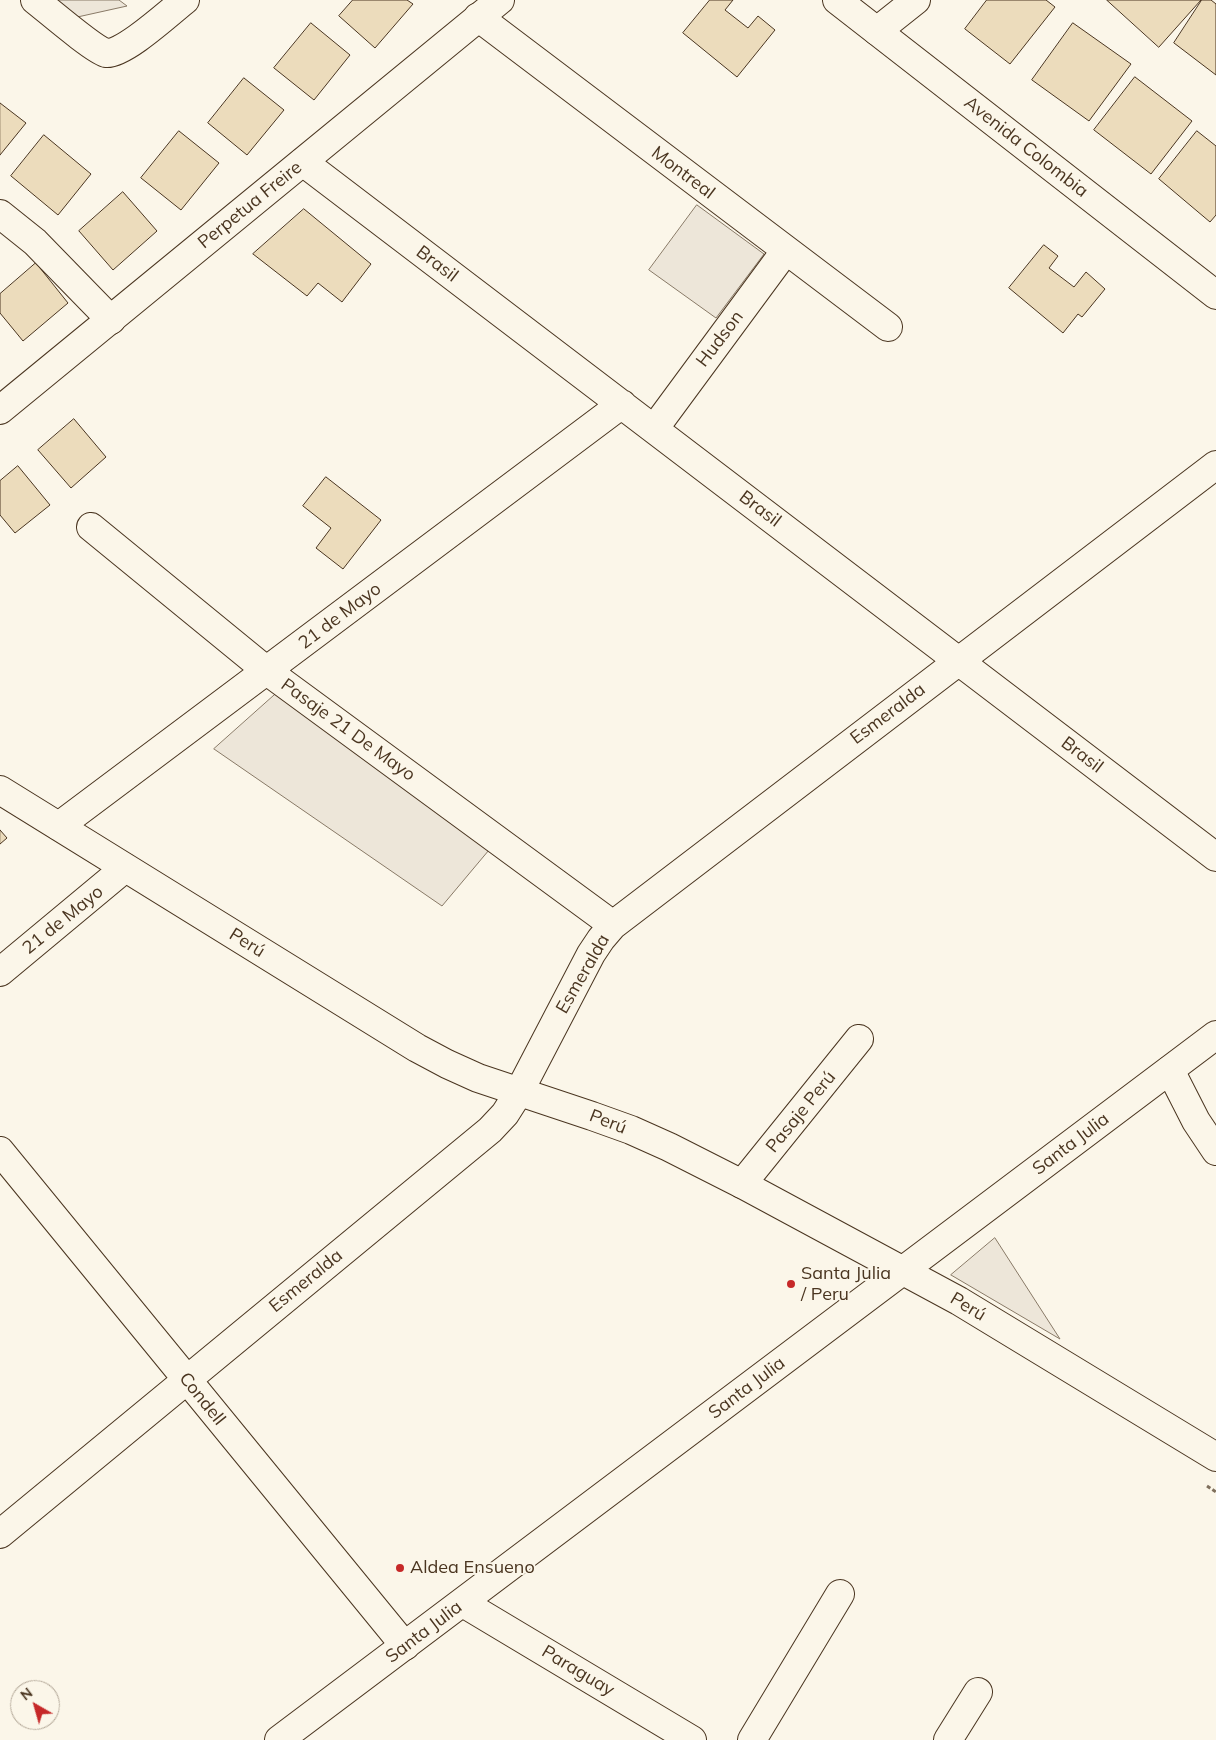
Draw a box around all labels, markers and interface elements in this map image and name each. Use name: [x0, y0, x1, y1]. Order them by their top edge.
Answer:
street label: Avenida Colombia: [960, 92, 1092, 202]
street label: Montreal: [647, 142, 719, 204]
street label: Perpetua Freire: [194, 157, 306, 253]
street label: Brasil: [412, 241, 462, 287]
street label: Hudson: [692, 307, 748, 371]
street label: Brasil: [735, 486, 785, 532]
street label: 21 de Mayo: [295, 578, 385, 654]
street label: Pasaje 21 De Mayo: [277, 674, 419, 786]
street label: Esmeralda: [846, 679, 930, 749]
street label: Brasil: [1057, 732, 1107, 778]
street label: 21 de Mayo: [18, 881, 108, 959]
street label: Perú: [225, 924, 269, 962]
street label: Esmeralda: [552, 930, 614, 1018]
street label: Pasaje Perú: [762, 1067, 840, 1157]
street label: Perú: [586, 1105, 630, 1139]
street label: Santa Julia: [1029, 1108, 1113, 1180]
street label: Esmeralda: [265, 1245, 347, 1317]
place label: Santa Julia / Peru: [801, 1263, 891, 1306]
marker: Santa Julia / Peru: [785, 1278, 797, 1290]
street label: Perú: [946, 1288, 990, 1326]
street label: Santa Julia: [705, 1352, 789, 1424]
street label: Condell: [174, 1368, 230, 1430]
place label: Aldea Ensueno: [410, 1557, 535, 1579]
marker: Aldea Ensueno: [394, 1562, 406, 1574]
street label: Santa Julia: [382, 1596, 466, 1668]
street label: Paraguay: [538, 1641, 618, 1701]
north arrow: [10, 1680, 60, 1730]
text: N: [17, 1684, 36, 1704]

